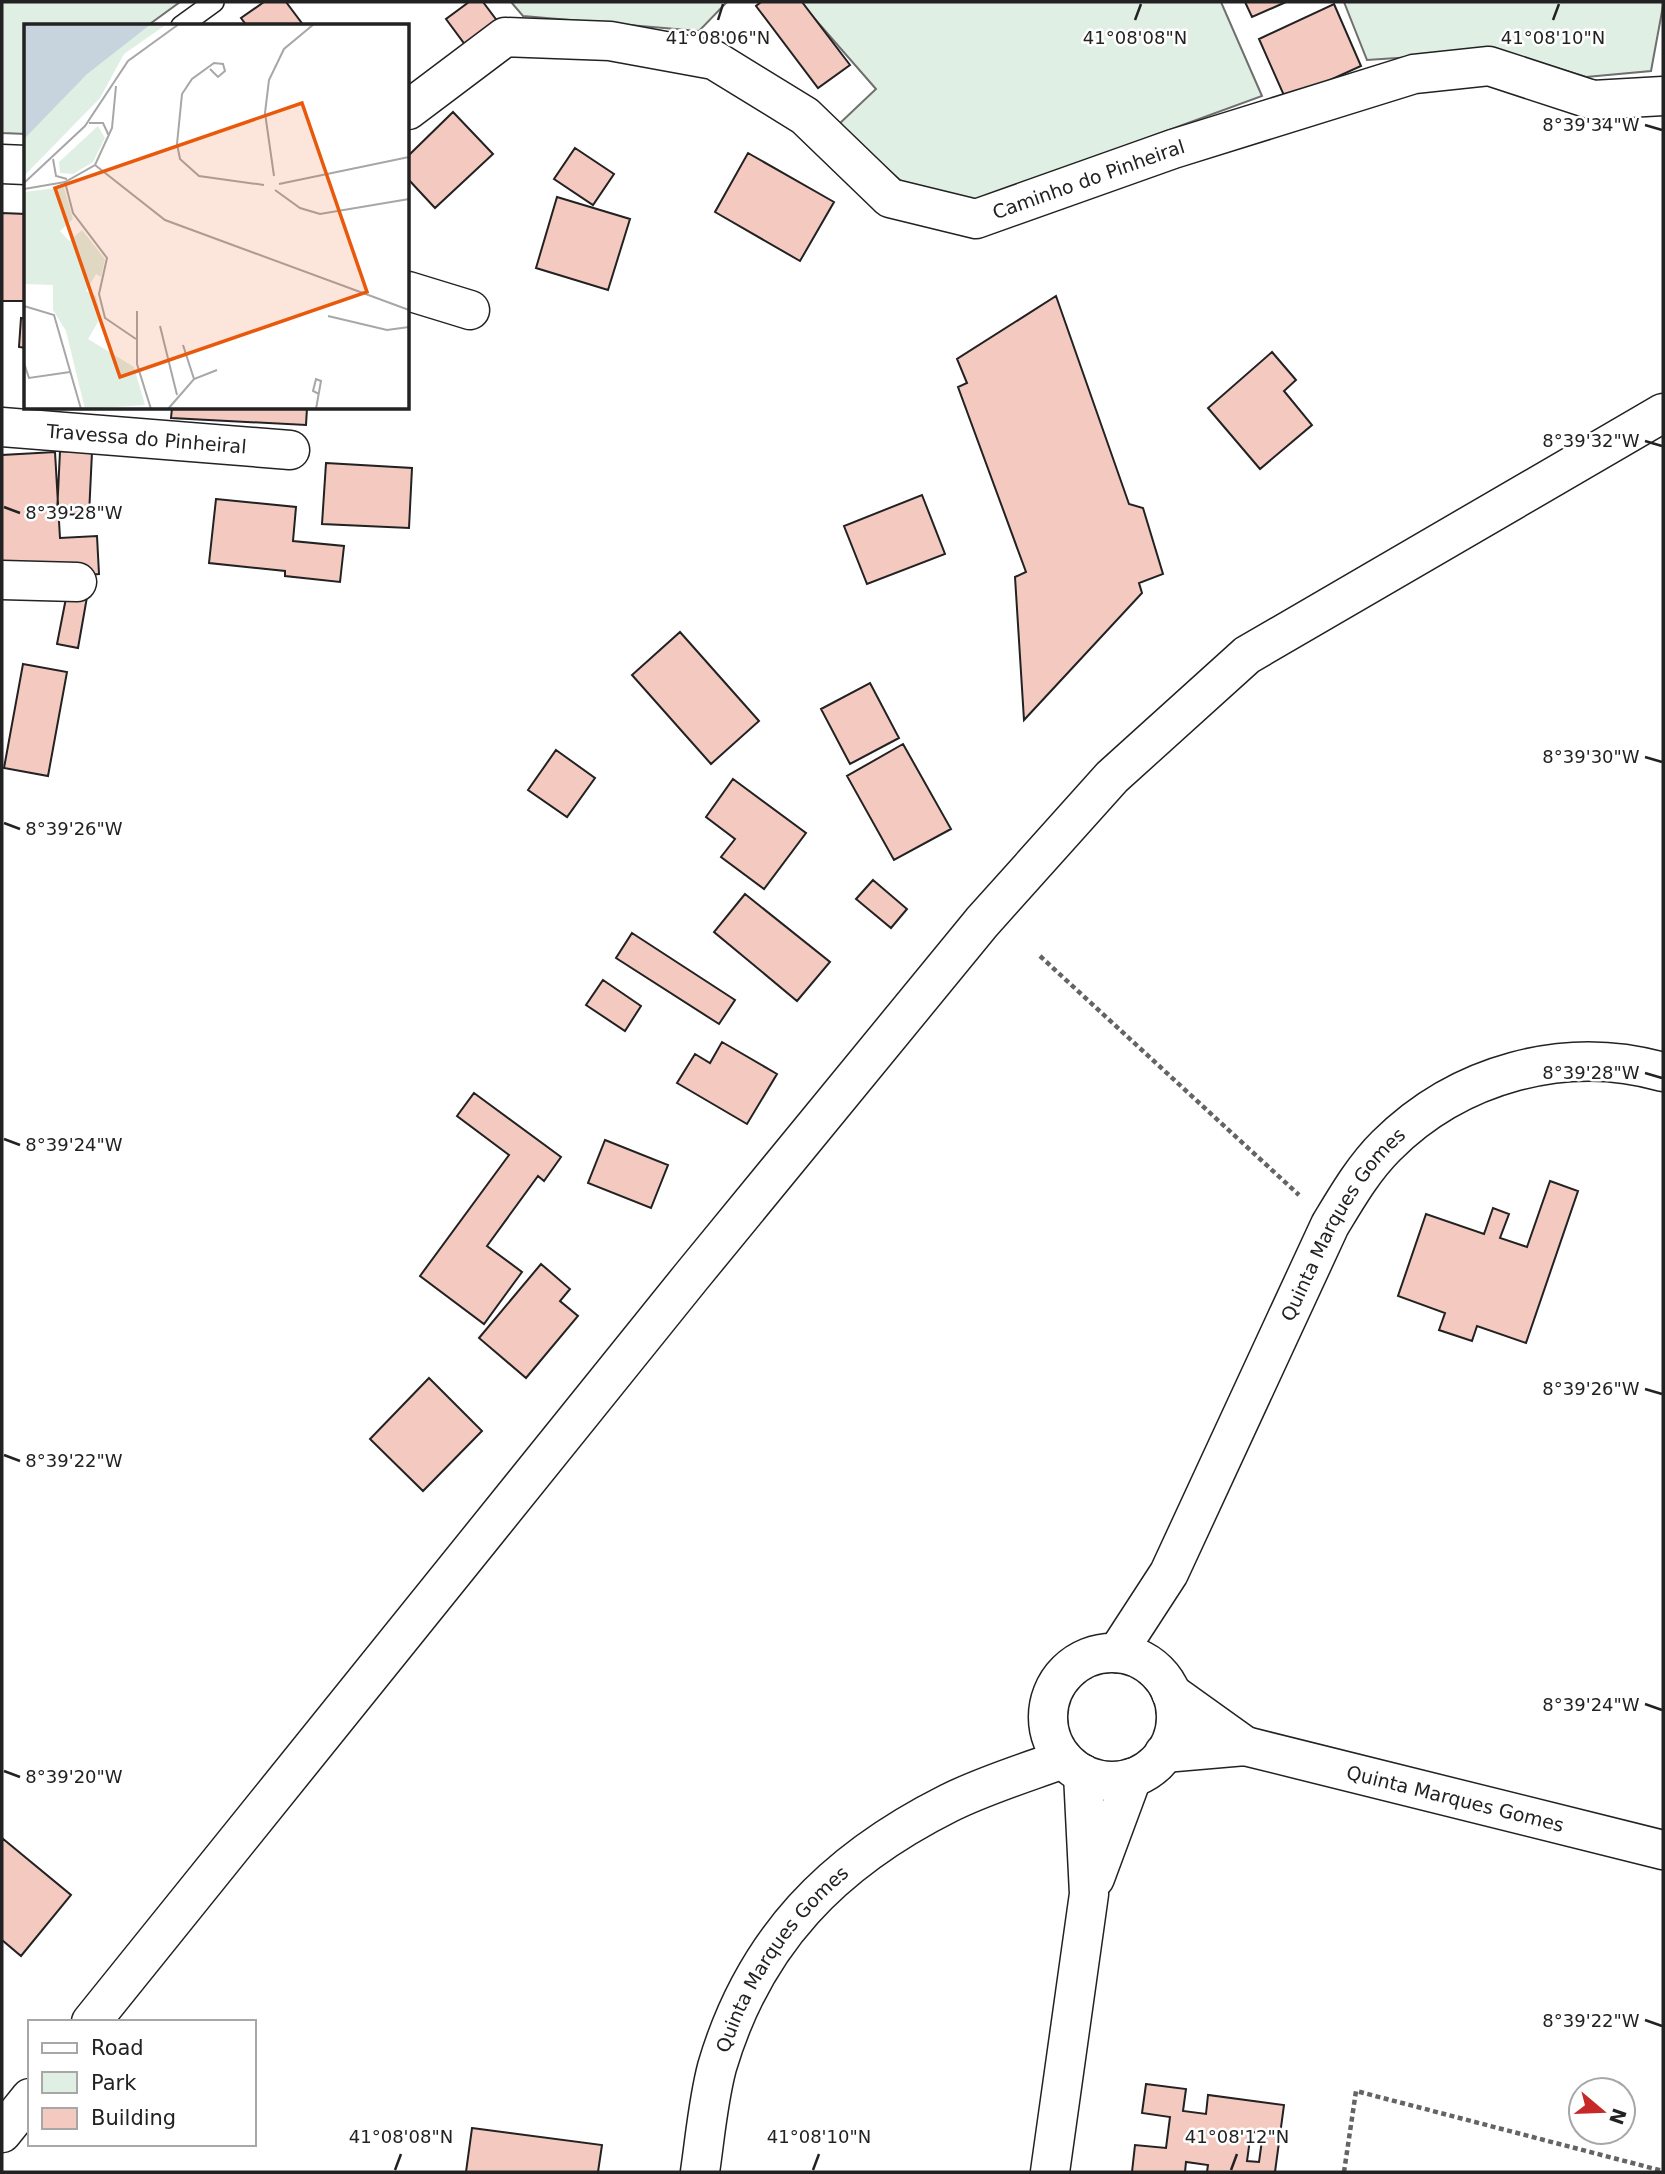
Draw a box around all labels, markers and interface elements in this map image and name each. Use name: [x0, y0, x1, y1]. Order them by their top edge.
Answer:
inset map: [24, 24, 410, 410]
text: 41°08'06"N: [666, 27, 770, 48]
text: 41°08'08"N: [1083, 27, 1187, 48]
text: 41°08'10"N: [1501, 27, 1605, 48]
text: 8°39'34"W: [1542, 114, 1640, 135]
street label: Caminho do Pinheiral: [989, 135, 1187, 223]
street label: Travessa do Pinheiral: [45, 420, 247, 457]
text: 8°39'32"W: [1542, 430, 1640, 451]
text: 8°39'28"W: [25, 502, 123, 523]
text: 8°39'30"W: [1542, 746, 1640, 767]
text: 8°39'26"W: [25, 818, 123, 839]
text: 8°39'28"W: [1542, 1062, 1640, 1083]
street label: Quinta Marques Gomes: [1276, 1123, 1409, 1324]
text: 8°39'24"W: [25, 1134, 123, 1155]
text: 8°39'26"W: [1542, 1378, 1640, 1399]
text: 8°39'22"W: [25, 1450, 123, 1471]
text: 8°39'24"W: [1542, 1694, 1640, 1715]
street label: Quinta Marques Gomes: [1344, 1761, 1566, 1836]
text: 8°39'20"W: [25, 1766, 123, 1787]
street label: Quinta Marques Gomes: [711, 1861, 852, 2055]
text: 8°39'22"W: [1542, 2010, 1640, 2031]
legend: [28, 2020, 256, 2146]
text: Road: [91, 2036, 144, 2060]
text: Park: [91, 2071, 137, 2095]
north arrow: [1567, 2076, 1637, 2146]
text: N: [1605, 2105, 1631, 2128]
text: Building: [91, 2106, 176, 2130]
text: 41°08'08"N: [349, 2126, 453, 2147]
text: 41°08'10"N: [767, 2126, 871, 2147]
text: 41°08'12"N: [1185, 2126, 1289, 2147]

